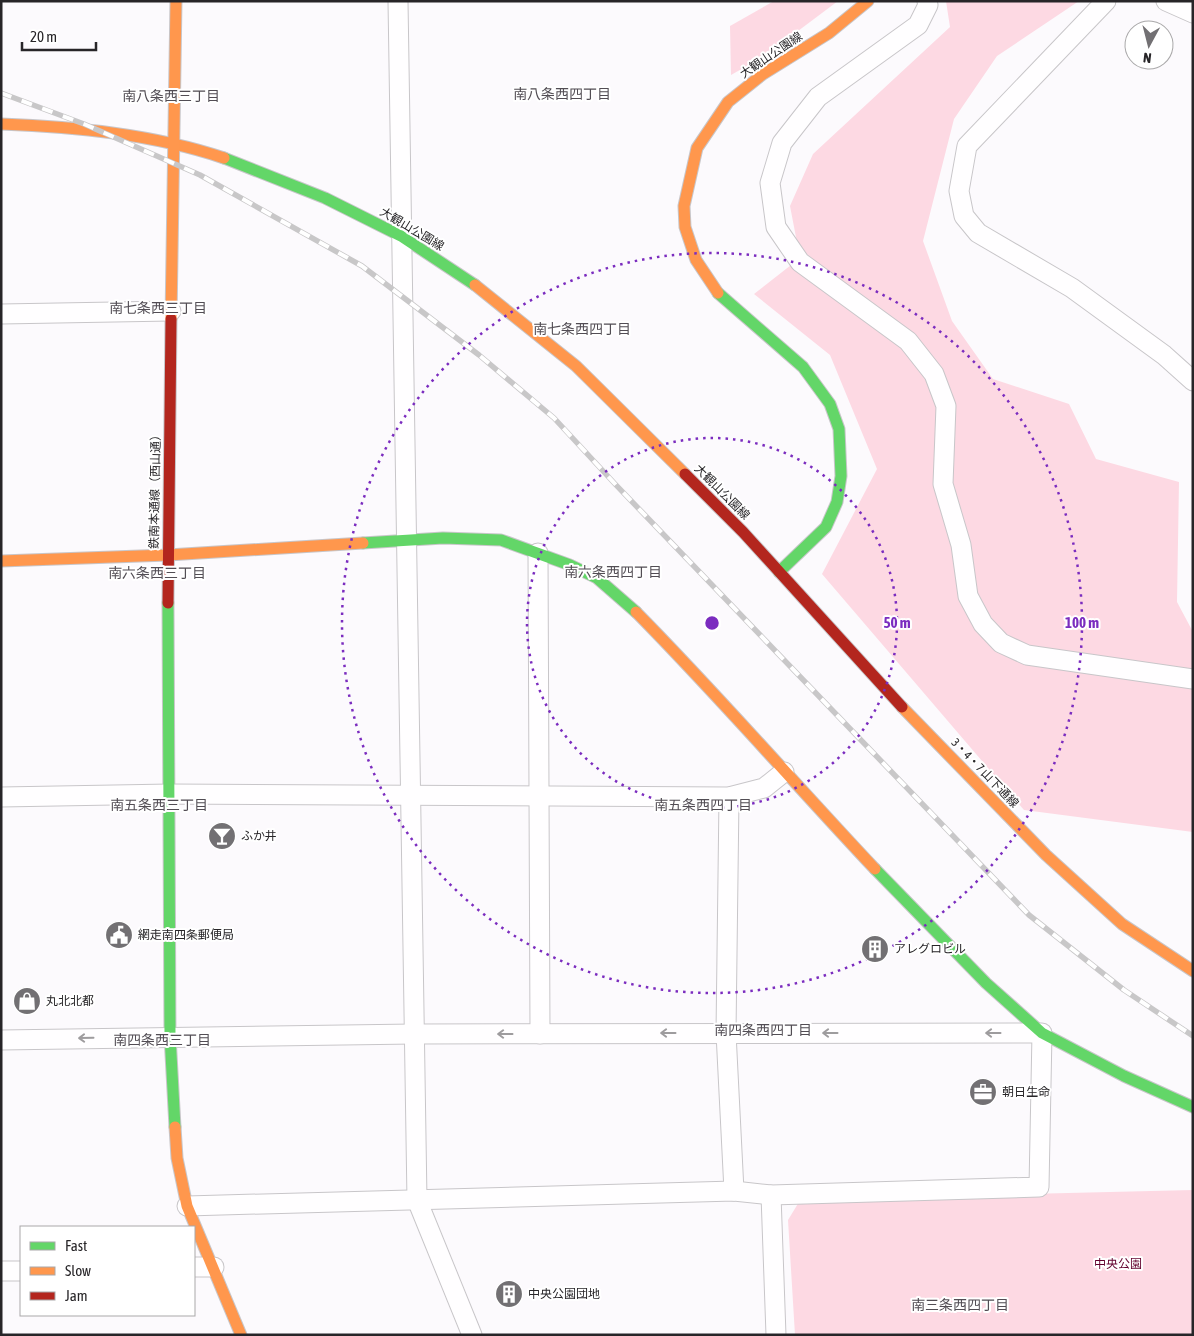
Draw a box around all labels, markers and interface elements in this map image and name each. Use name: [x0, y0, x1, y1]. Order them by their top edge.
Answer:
scale bar: [22, 20, 96, 52]
north arrow: [1124, 20, 1174, 70]
text: 20 m: [30, 28, 57, 45]
street label: 大観山公園線: [737, 29, 805, 81]
text: N: [1142, 49, 1152, 66]
district label: 南八条西四丁目: [513, 86, 611, 102]
district label: 南八条西三丁目: [122, 88, 220, 104]
street label: 大観山公園線: [378, 204, 446, 254]
district label: 南七条西三丁目: [109, 300, 207, 316]
district label: 南七条西四丁目: [533, 321, 631, 337]
street label: 鉄南本通線（西山通）: [147, 429, 163, 549]
street label: 大観山公園線: [692, 462, 752, 522]
district label: 南六条西四丁目: [564, 564, 662, 580]
district label: 南六条西三丁目: [108, 565, 206, 581]
centre of rings: [703, 614, 721, 632]
text: 50 m: [884, 614, 911, 631]
text: 100 m: [1065, 614, 1099, 631]
street label: 3・4・7 山下通線: [949, 736, 1021, 810]
district label: 南五条西三丁目: [110, 797, 208, 813]
district label: 南五条西四丁目: [654, 797, 752, 813]
bar icon: ふか井: [207, 821, 237, 851]
place label: ふか井: [241, 829, 277, 843]
public building icon: 網走南四条郵便局: [104, 920, 134, 950]
place label: 網走南四条郵便局: [138, 928, 234, 942]
building icon: アレグロビル: [860, 934, 890, 964]
place label: アレグロビル: [894, 942, 966, 956]
shop icon: 丸北北都: [12, 986, 42, 1016]
place label: 丸北北都: [46, 994, 94, 1008]
district label: 南四条西四丁目: [714, 1022, 812, 1038]
one-way arrow: [660, 1028, 676, 1038]
one-way arrow: [823, 1028, 839, 1038]
one-way arrow: [985, 1028, 1002, 1038]
one-way arrow: [498, 1029, 514, 1039]
district label: 南四条西三丁目: [113, 1032, 211, 1048]
one-way arrow: [79, 1033, 95, 1043]
office icon: 朝日生命: [968, 1077, 998, 1107]
place label: 朝日生命: [1002, 1085, 1050, 1099]
legend: [20, 1226, 195, 1316]
text: Fast: [65, 1237, 87, 1254]
park label: 中央公園: [1094, 1257, 1142, 1271]
text: Slow: [65, 1262, 91, 1279]
building icon: 中央公園団地: [494, 1279, 524, 1309]
text: Jam: [65, 1287, 88, 1304]
place label: 中央公園団地: [528, 1287, 600, 1301]
district label: 南三条西四丁目: [911, 1297, 1009, 1313]

